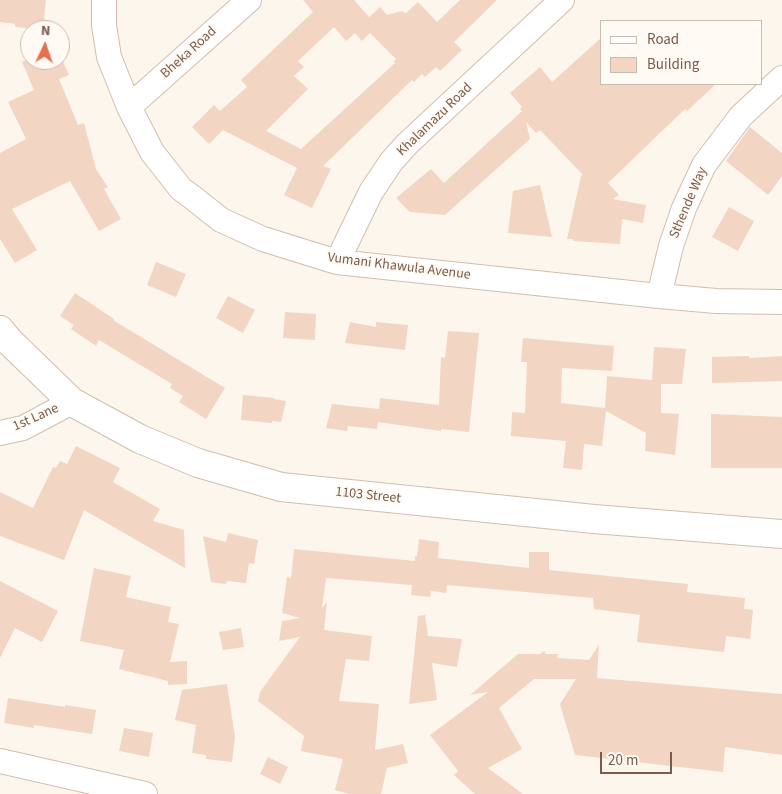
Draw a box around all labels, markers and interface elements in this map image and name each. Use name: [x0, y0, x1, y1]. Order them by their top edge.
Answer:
north arrow: [20, 20, 70, 70]
legend: [600, 20, 762, 85]
text: N: [41, 21, 51, 41]
street label: Bheka Road: [158, 24, 220, 82]
text: Road: [647, 29, 679, 50]
text: Building: [647, 54, 699, 75]
street label: Khalamazu Road: [394, 80, 476, 160]
street label: Sthende Way: [666, 165, 712, 241]
street label: Vumani Khawula Avenue: [327, 250, 471, 284]
street label: 1st Lane: [10, 400, 62, 436]
street label: 1103 Street: [334, 484, 402, 508]
scale bar: [602, 742, 674, 774]
text: 20 m: [608, 750, 638, 771]

